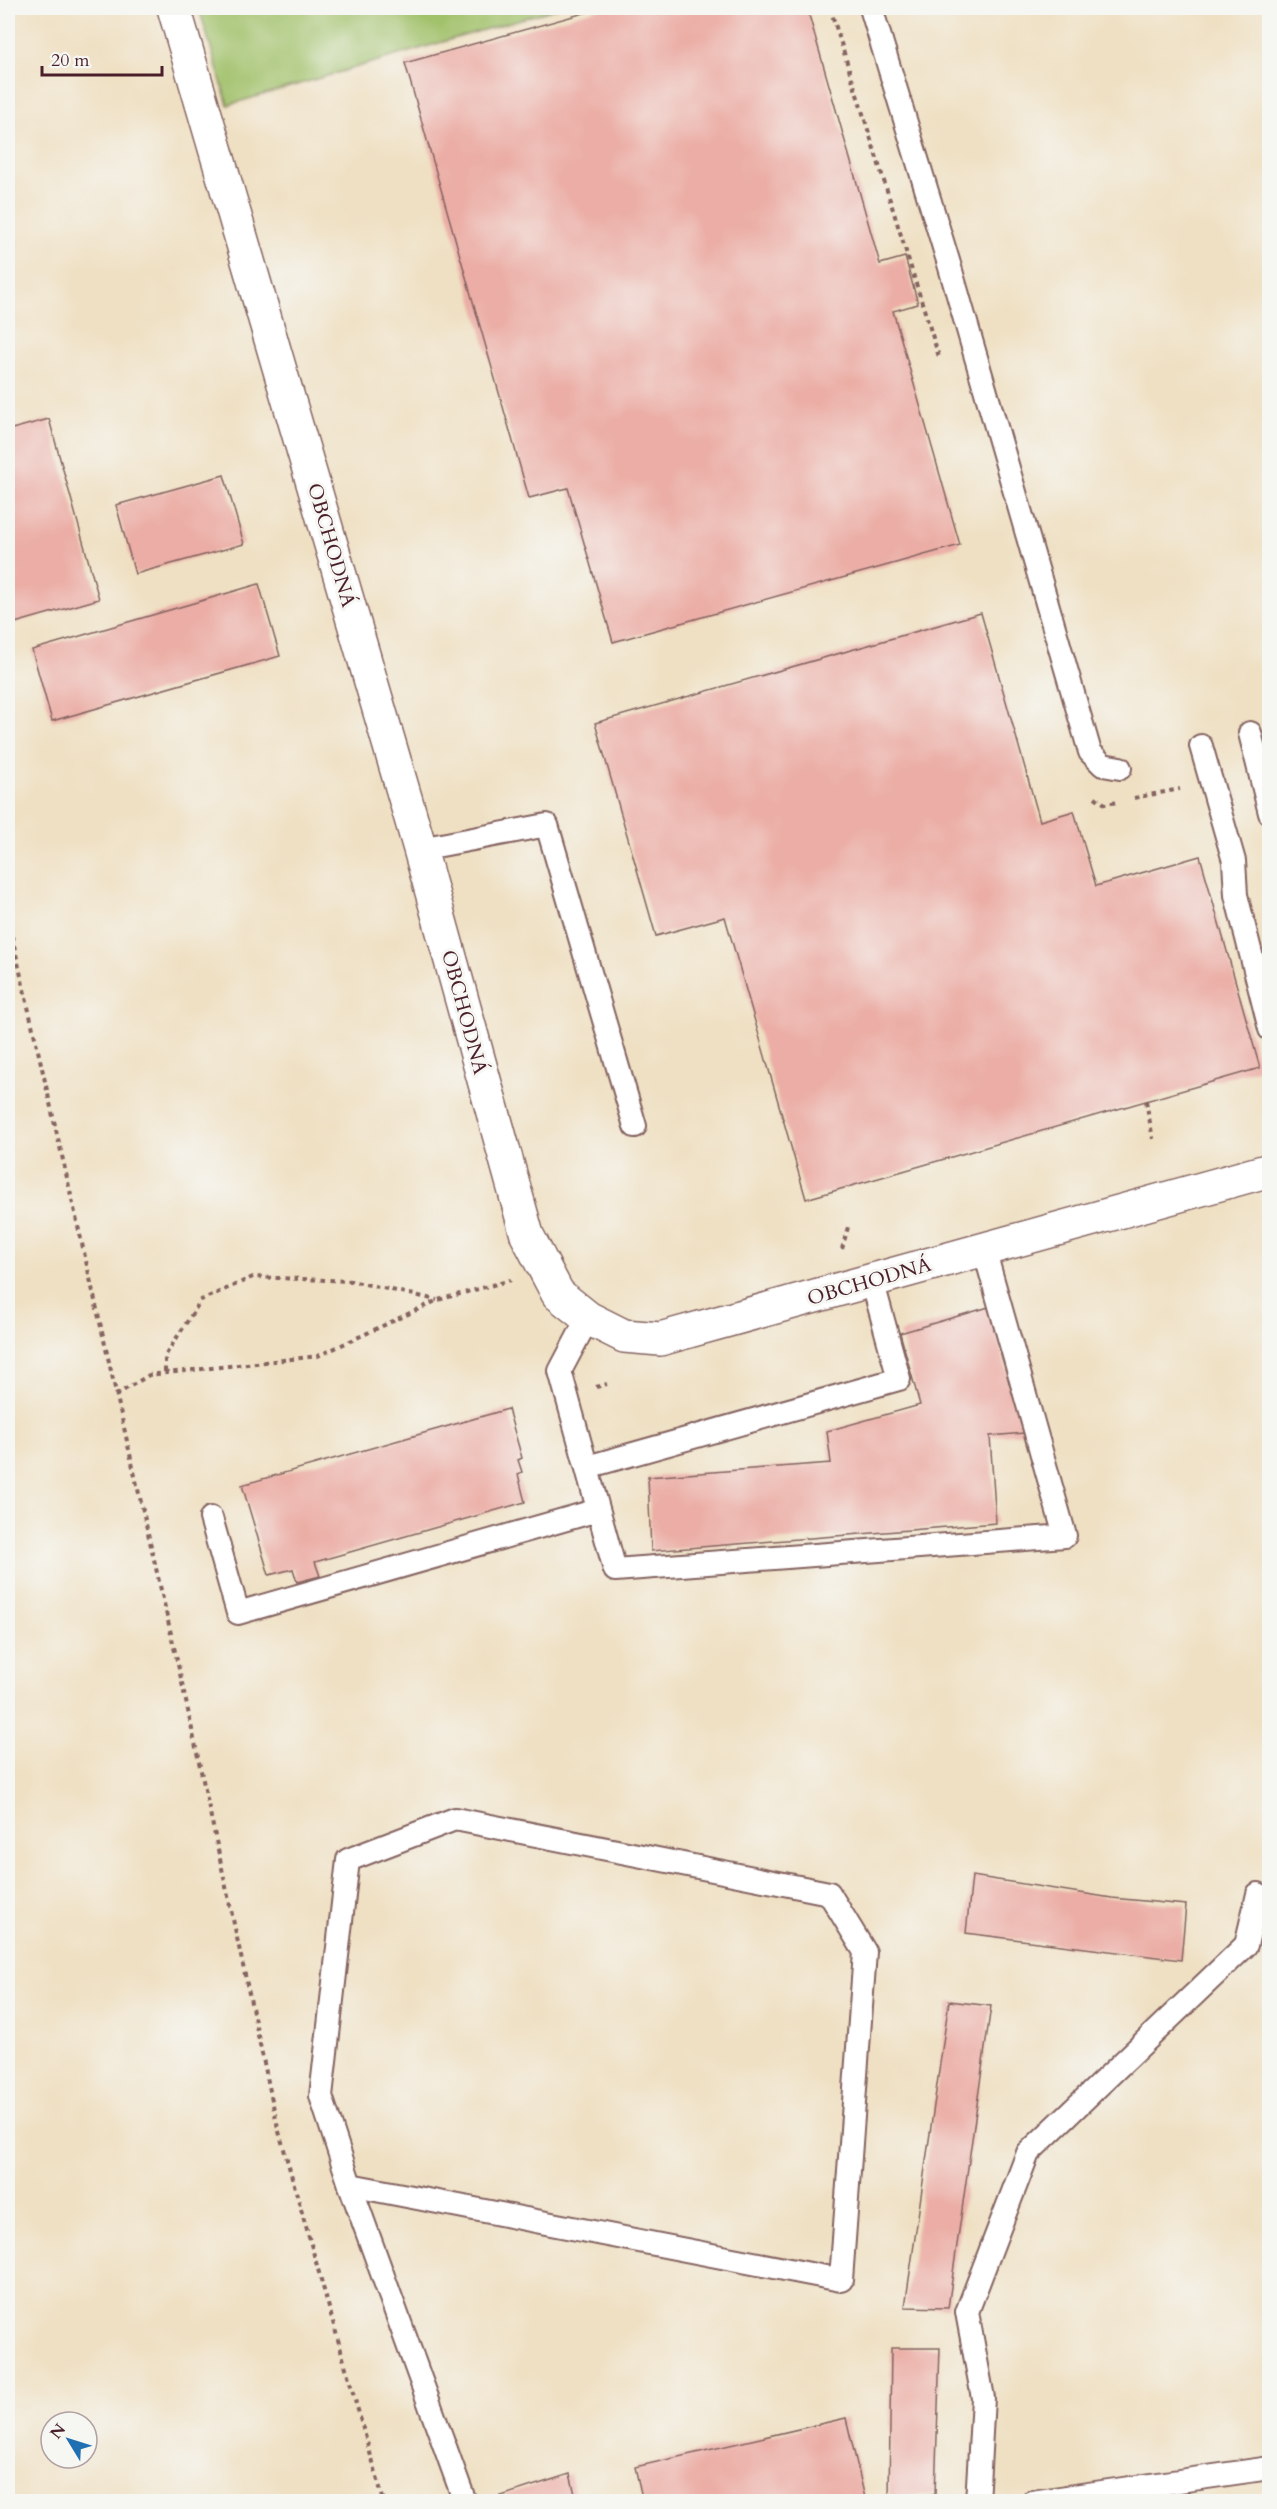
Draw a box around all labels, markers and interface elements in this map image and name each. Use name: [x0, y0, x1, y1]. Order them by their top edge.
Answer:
scale bar: [42, 39, 162, 77]
text: 20 m: [51, 48, 90, 73]
street label: OBCHODNÁ: [301, 480, 362, 611]
street label: OBCHODNÁ: [435, 947, 494, 1078]
street label: OBCHODNÁ: [804, 1251, 935, 1312]
north arrow: [39, 2410, 99, 2470]
text: N: [45, 2419, 71, 2444]

